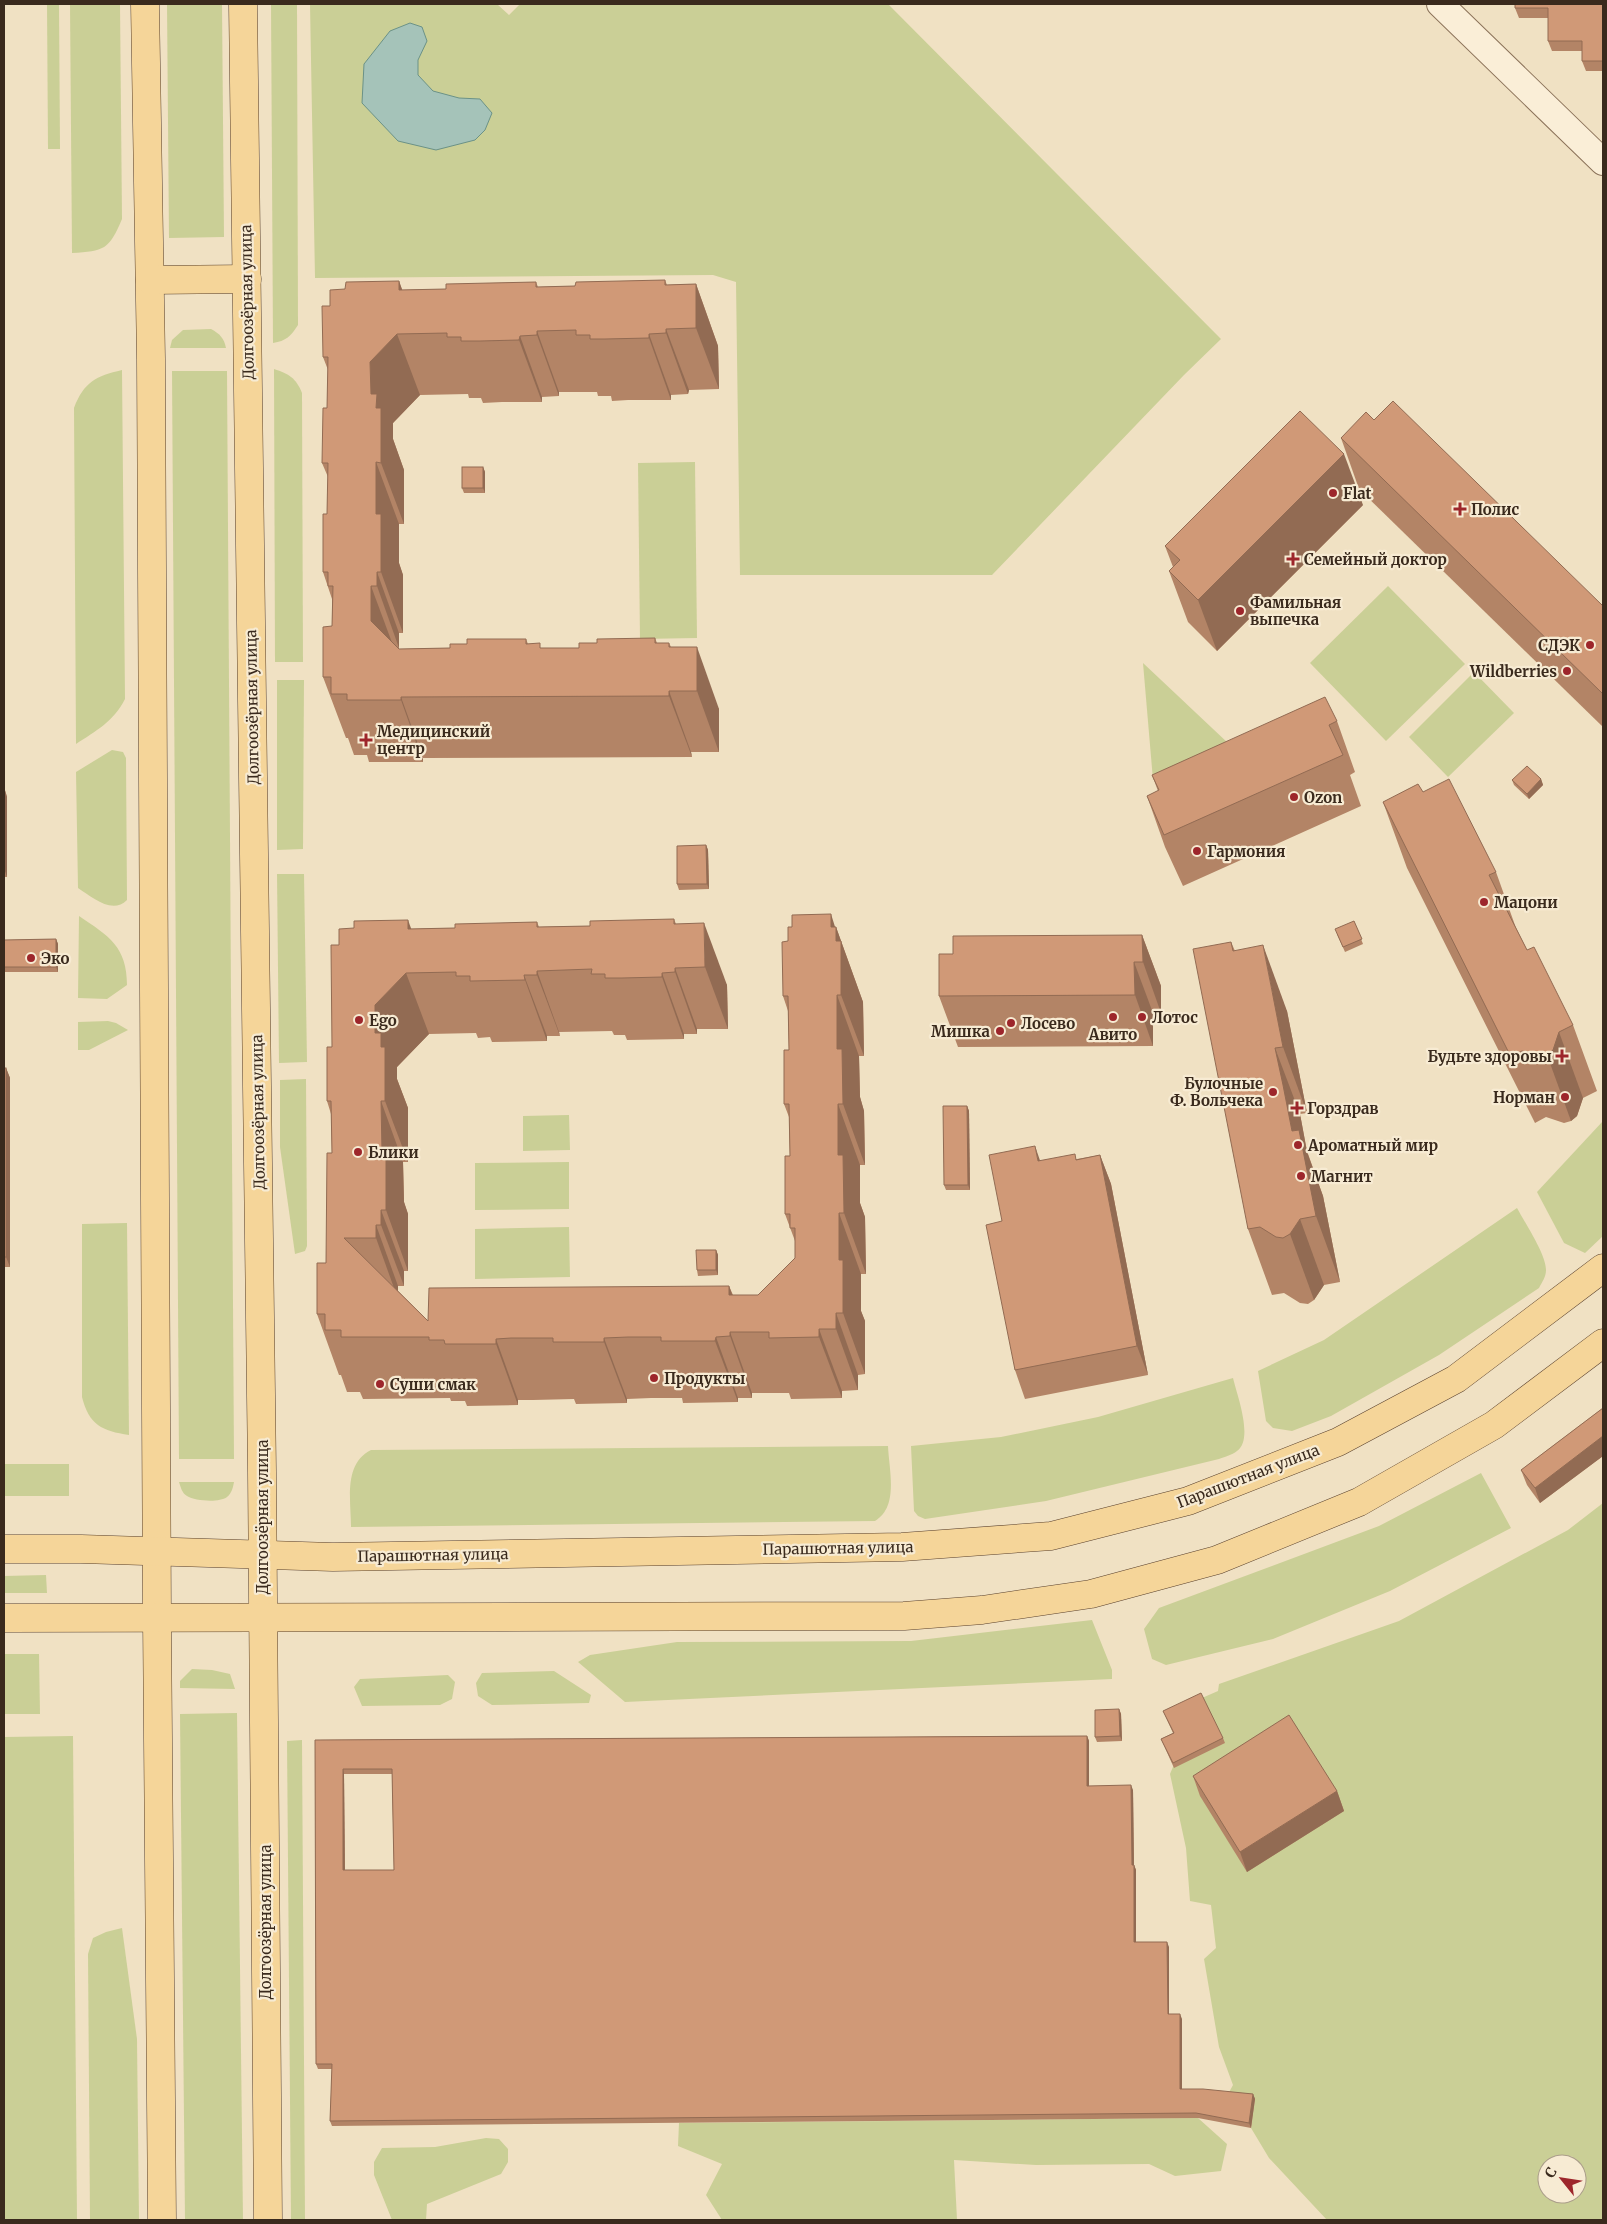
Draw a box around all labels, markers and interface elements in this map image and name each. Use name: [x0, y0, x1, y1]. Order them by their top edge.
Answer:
street label: Долгоозёрная улица: [236, 224, 258, 380]
place label: Flat: [1343, 484, 1372, 503]
marker: Flat: [1327, 487, 1339, 499]
place label: Полис: [1471, 500, 1519, 519]
marker: Полис: [1453, 502, 1467, 516]
place label: Семейный доктор: [1304, 550, 1447, 569]
marker: Семейный доктор: [1286, 552, 1300, 566]
place label: Фамильная выпечка: [1250, 593, 1341, 629]
marker: Фамильная выпечка: [1234, 605, 1246, 617]
street label: Долгоозёрная улица: [241, 629, 263, 785]
place label: СДЭК: [1538, 636, 1580, 655]
marker: СДЭК: [1584, 639, 1596, 651]
place label: Wildberries: [1469, 662, 1557, 681]
marker: Wildberries: [1561, 665, 1573, 677]
place label: Медицинский центр: [377, 722, 491, 758]
marker: Медицинский центр: [359, 733, 373, 747]
place label: Ozon: [1304, 788, 1342, 807]
marker: Ozon: [1288, 791, 1300, 803]
place label: Гармония: [1207, 842, 1286, 861]
marker: Гармония: [1191, 845, 1203, 857]
place label: Мацони: [1494, 893, 1558, 912]
marker: Мацони: [1478, 896, 1490, 908]
place label: Эко: [41, 949, 70, 968]
marker: Эко: [25, 952, 37, 964]
place label: Лотос: [1152, 1008, 1198, 1027]
place label: Ego: [369, 1011, 397, 1030]
marker: Авито: [1107, 1011, 1119, 1023]
marker: Лотос: [1136, 1011, 1148, 1023]
marker: Ego: [353, 1014, 365, 1026]
place label: Лосево: [1021, 1014, 1075, 1033]
marker: Лосево: [1005, 1017, 1017, 1029]
place label: Мишка: [931, 1022, 991, 1041]
marker: Мишка: [994, 1025, 1006, 1037]
place label: Авито: [1088, 1025, 1137, 1044]
street label: Долгоозёрная улица: [247, 1034, 269, 1190]
place label: Будьте здоровы: [1427, 1047, 1552, 1066]
marker: Будьте здоровы: [1556, 1050, 1568, 1062]
place label: Булочные Ф. Вольчека: [1170, 1074, 1264, 1110]
marker: Булочные Ф. Вольчека: [1267, 1086, 1279, 1098]
place label: Норман: [1493, 1088, 1555, 1107]
marker: Норман: [1559, 1091, 1571, 1103]
place label: Горздрав: [1307, 1099, 1379, 1118]
marker: Горздрав: [1291, 1102, 1303, 1114]
place label: Ароматный мир: [1307, 1136, 1438, 1155]
marker: Ароматный мир: [1292, 1139, 1304, 1151]
place label: Блики: [368, 1143, 419, 1162]
marker: Блики: [352, 1146, 364, 1158]
place label: Магнит: [1311, 1167, 1373, 1186]
marker: Магнит: [1295, 1170, 1307, 1182]
place label: Продукты: [664, 1369, 746, 1388]
marker: Продукты: [648, 1372, 660, 1384]
place label: Суши смак: [390, 1375, 476, 1394]
marker: Суши смак: [374, 1378, 386, 1390]
street label: Долгоозёрная улица: [253, 1439, 272, 1595]
street label: Парашютная улица: [1174, 1440, 1322, 1512]
street label: Парашютная улица: [762, 1537, 914, 1559]
street label: Парашютная улица: [357, 1544, 509, 1566]
street label: Долгоозёрная улица: [256, 1844, 275, 2000]
north arrow: [1537, 2154, 1587, 2204]
text: С: [1541, 2164, 1561, 2181]

